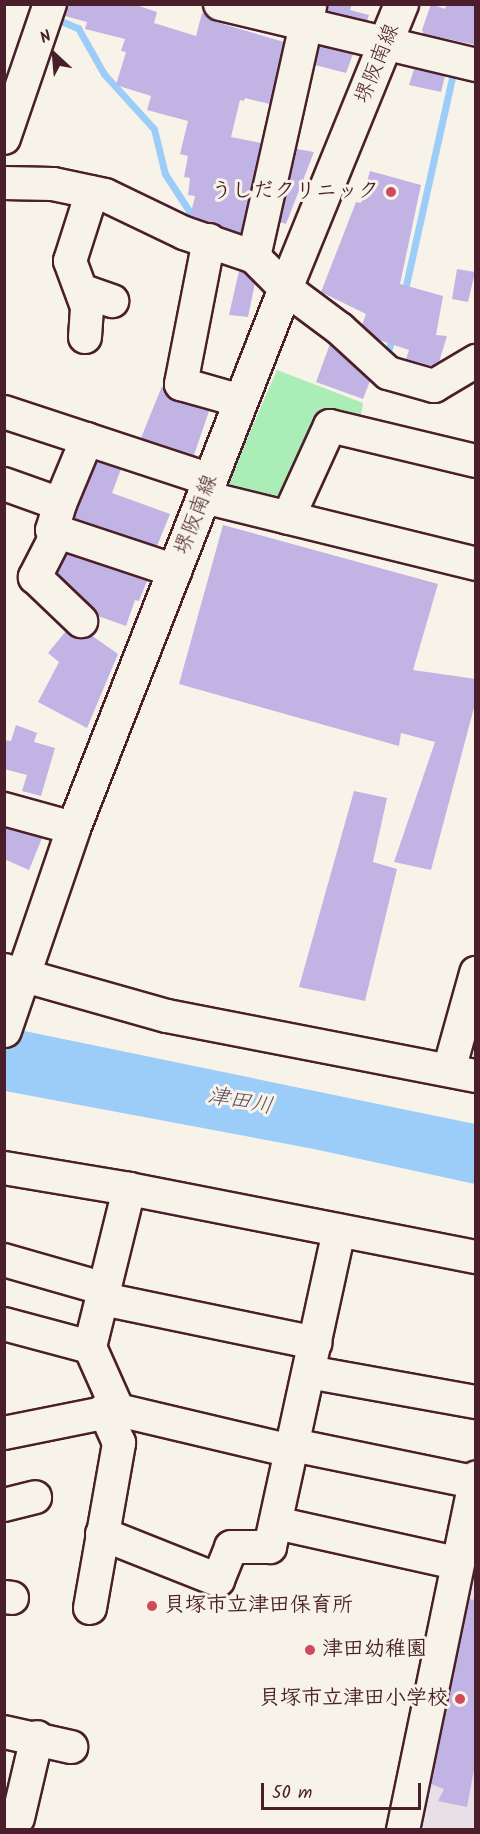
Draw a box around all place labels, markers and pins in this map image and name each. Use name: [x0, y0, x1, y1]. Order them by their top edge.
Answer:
place label: うしだクリニック: [211, 179, 379, 205]
marker: うしだクリニック: [384, 185, 398, 199]
place label: 貝塚市立津田保育所: [164, 1593, 353, 1619]
marker: 貝塚市立津田保育所: [145, 1599, 159, 1613]
place label: 津田幼稚園: [322, 1637, 427, 1663]
marker: 津田幼稚園: [303, 1643, 317, 1657]
place label: 貝塚市立津田小学校: [259, 1686, 448, 1712]
marker: 貝塚市立津田小学校: [453, 1692, 467, 1706]

